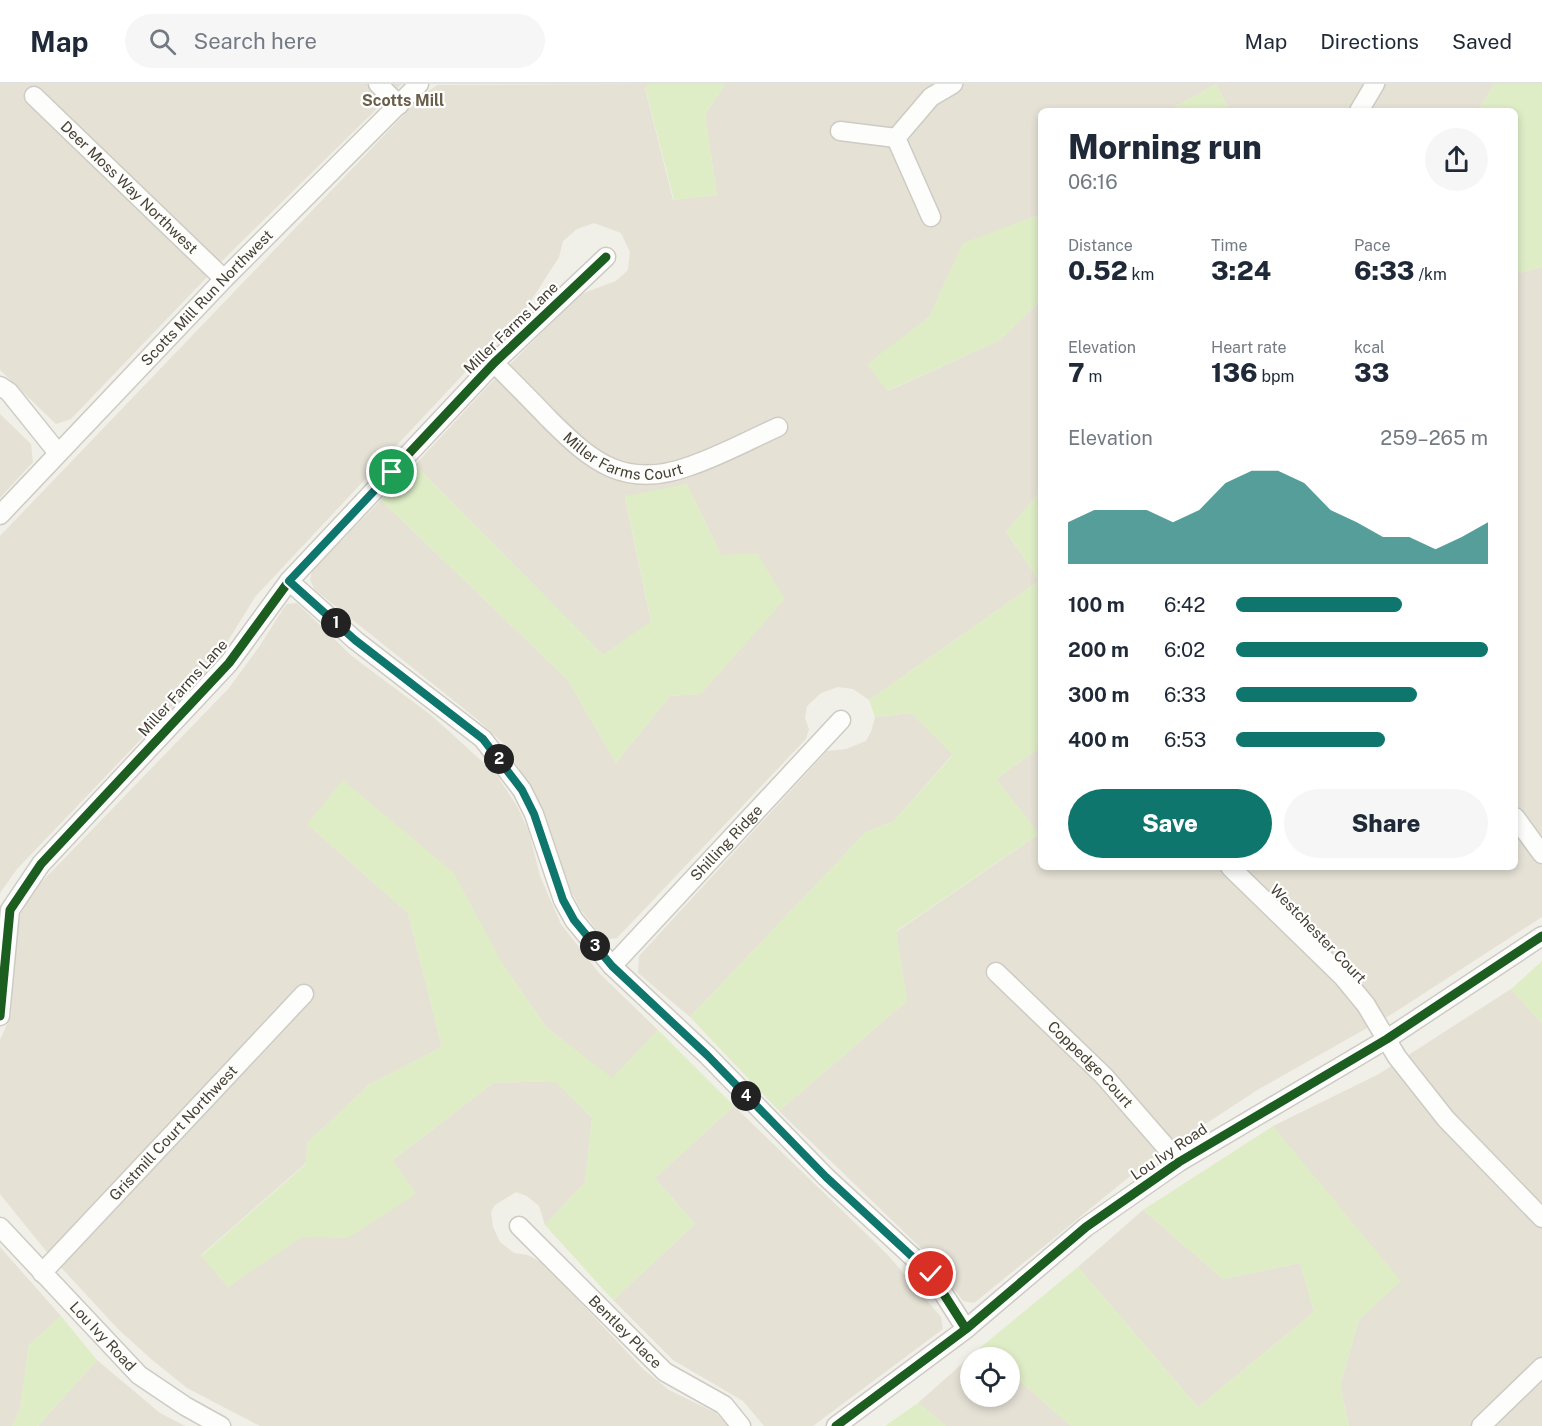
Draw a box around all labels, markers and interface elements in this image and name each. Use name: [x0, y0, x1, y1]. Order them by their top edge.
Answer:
search box: [125, 14, 545, 68]
text: Map: [30, 25, 89, 58]
icon: search: [146, 25, 179, 58]
text: Search here: [194, 28, 317, 54]
text: Map: [1245, 29, 1287, 54]
text: Directions: [1320, 29, 1419, 54]
text: Saved: [1452, 29, 1512, 54]
district label: Scotts Mill: [362, 91, 444, 110]
street label: Deer Moss Way Northwest: [58, 118, 201, 257]
text: Morning run: [1068, 128, 1262, 166]
button: share: [1425, 128, 1488, 191]
text: 06:16: [1068, 170, 1118, 194]
street label: Scotts Mill Run Northwest: [137, 226, 276, 369]
text: Distance: [1068, 236, 1133, 255]
text: Time: [1211, 236, 1247, 255]
text: Pace: [1354, 236, 1391, 255]
text: 0.52: [1068, 255, 1128, 286]
text: 3:24: [1211, 255, 1271, 286]
text: 6:33: [1354, 255, 1415, 286]
text: km: [1128, 265, 1154, 284]
text: /km: [1415, 265, 1447, 284]
street label: Miller Farms Lane: [460, 278, 561, 377]
text: Elevation: [1068, 338, 1136, 357]
text: Heart rate: [1211, 338, 1287, 357]
text: kcal: [1354, 338, 1385, 357]
text: 7: [1068, 357, 1085, 388]
text: 136: [1211, 357, 1258, 388]
text: 33: [1354, 357, 1389, 388]
text: m: [1085, 367, 1102, 386]
text: bpm: [1258, 367, 1294, 386]
text: Elevation: [1068, 426, 1153, 450]
text: 259–265 m: [1380, 426, 1488, 450]
street label: Miller Farms Court: [560, 428, 685, 483]
pin: [366, 446, 417, 497]
icon: arrive: [375, 455, 408, 488]
text: 100 m: [1068, 593, 1125, 617]
text: 6:42: [1164, 593, 1205, 617]
pin: 1: [321, 608, 351, 638]
text: 1: [333, 613, 339, 632]
street label: Miller Farms Lane: [135, 636, 231, 740]
text: 200 m: [1068, 638, 1129, 662]
text: 6:02: [1164, 638, 1205, 662]
text: 300 m: [1068, 683, 1129, 707]
text: 6:33: [1164, 683, 1206, 707]
text: 400 m: [1068, 728, 1129, 752]
text: 6:53: [1164, 728, 1206, 752]
pin: 2: [484, 744, 514, 774]
text: 2: [494, 749, 504, 768]
button: Save: [1068, 789, 1272, 858]
button: Share: [1284, 789, 1488, 858]
street label: Shilling Ridge: [687, 801, 765, 884]
street label: Westchester Court: [1267, 881, 1370, 987]
pin: 3: [580, 931, 610, 961]
text: 3: [590, 936, 600, 955]
street label: Coppedge Court: [1044, 1017, 1137, 1111]
street label: Gristmill Court Northwest: [106, 1062, 241, 1204]
pin: 4: [731, 1081, 761, 1111]
text: 4: [741, 1086, 751, 1105]
street label: Lou Ivy Road: [1127, 1120, 1210, 1183]
pin: [905, 1248, 956, 1299]
icon: check: [914, 1257, 947, 1290]
street label: Bentley Place: [585, 1292, 665, 1372]
street label: Lou Ivy Road: [67, 1298, 140, 1374]
map controls: [960, 1347, 1020, 1407]
button: locate: [960, 1347, 1020, 1407]

